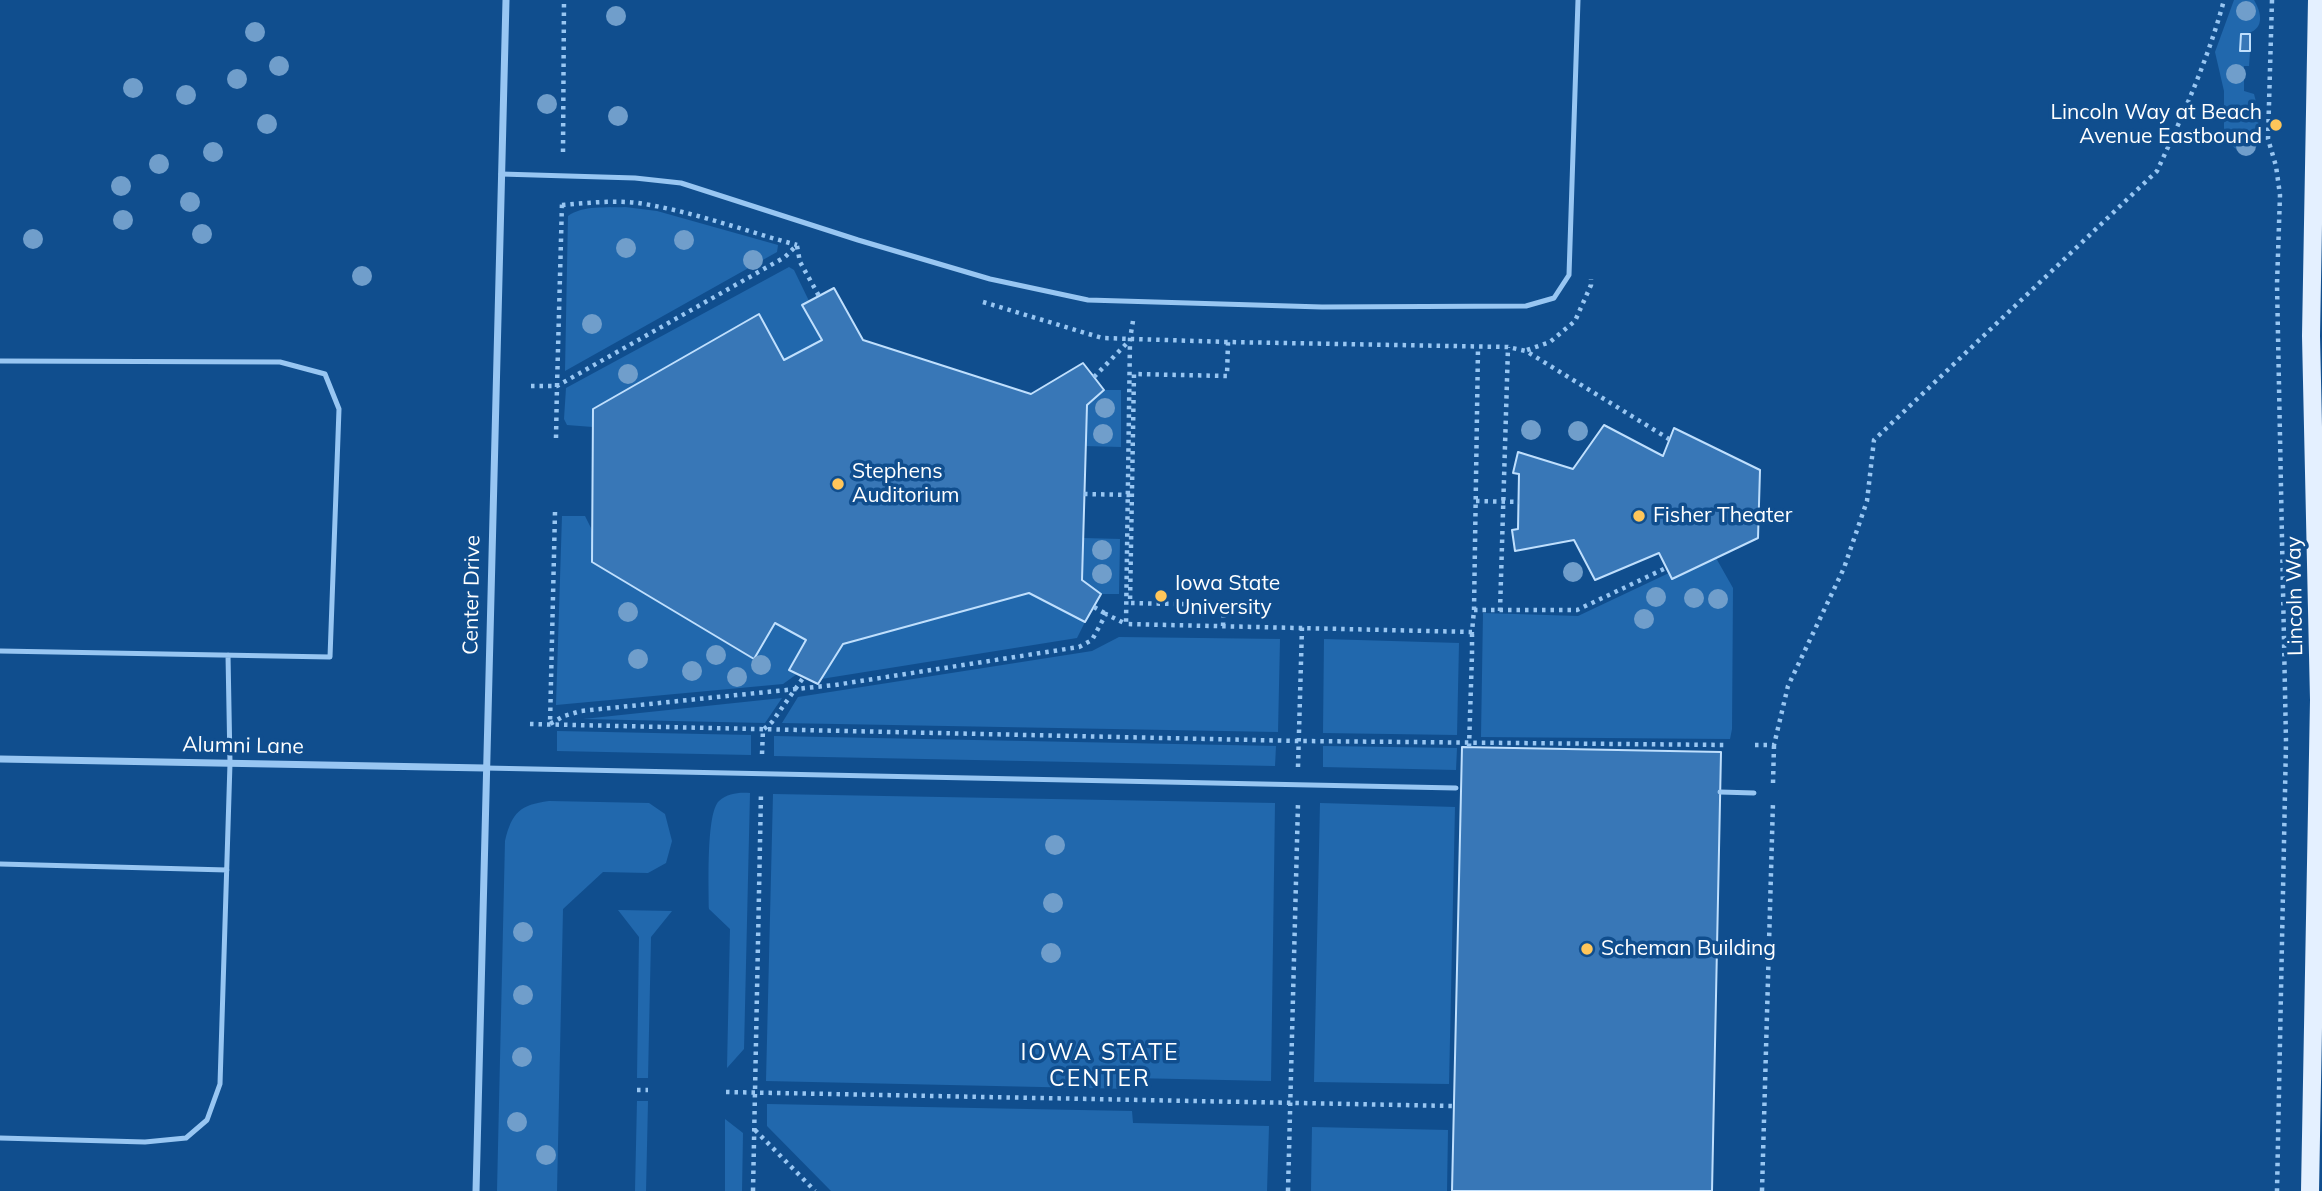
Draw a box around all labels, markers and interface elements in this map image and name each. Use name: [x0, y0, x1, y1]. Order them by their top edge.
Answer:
place label: Lincoln Way at Beach Avenue Eastbound: [2051, 100, 2262, 150]
marker: Lincoln Way at Beach Avenue Eastbound: [2268, 117, 2284, 133]
place label: Stephens Auditorium: [852, 459, 960, 509]
marker: Stephens Auditorium: [830, 476, 846, 492]
place label: Fisher Theater: [1653, 503, 1792, 529]
marker: Fisher Theater: [1631, 508, 1647, 524]
street label: Center Drive: [458, 535, 486, 655]
street label: Lincoln Way: [2281, 536, 2309, 656]
place label: Iowa State University: [1175, 571, 1280, 621]
marker: Iowa State University: [1153, 588, 1169, 604]
street label: Alumni Lane: [182, 732, 304, 760]
place label: Scheman Building: [1601, 936, 1776, 962]
marker: Scheman Building: [1579, 941, 1595, 957]
district label: IOWA STATE CENTER: [1022, 1039, 1178, 1093]

